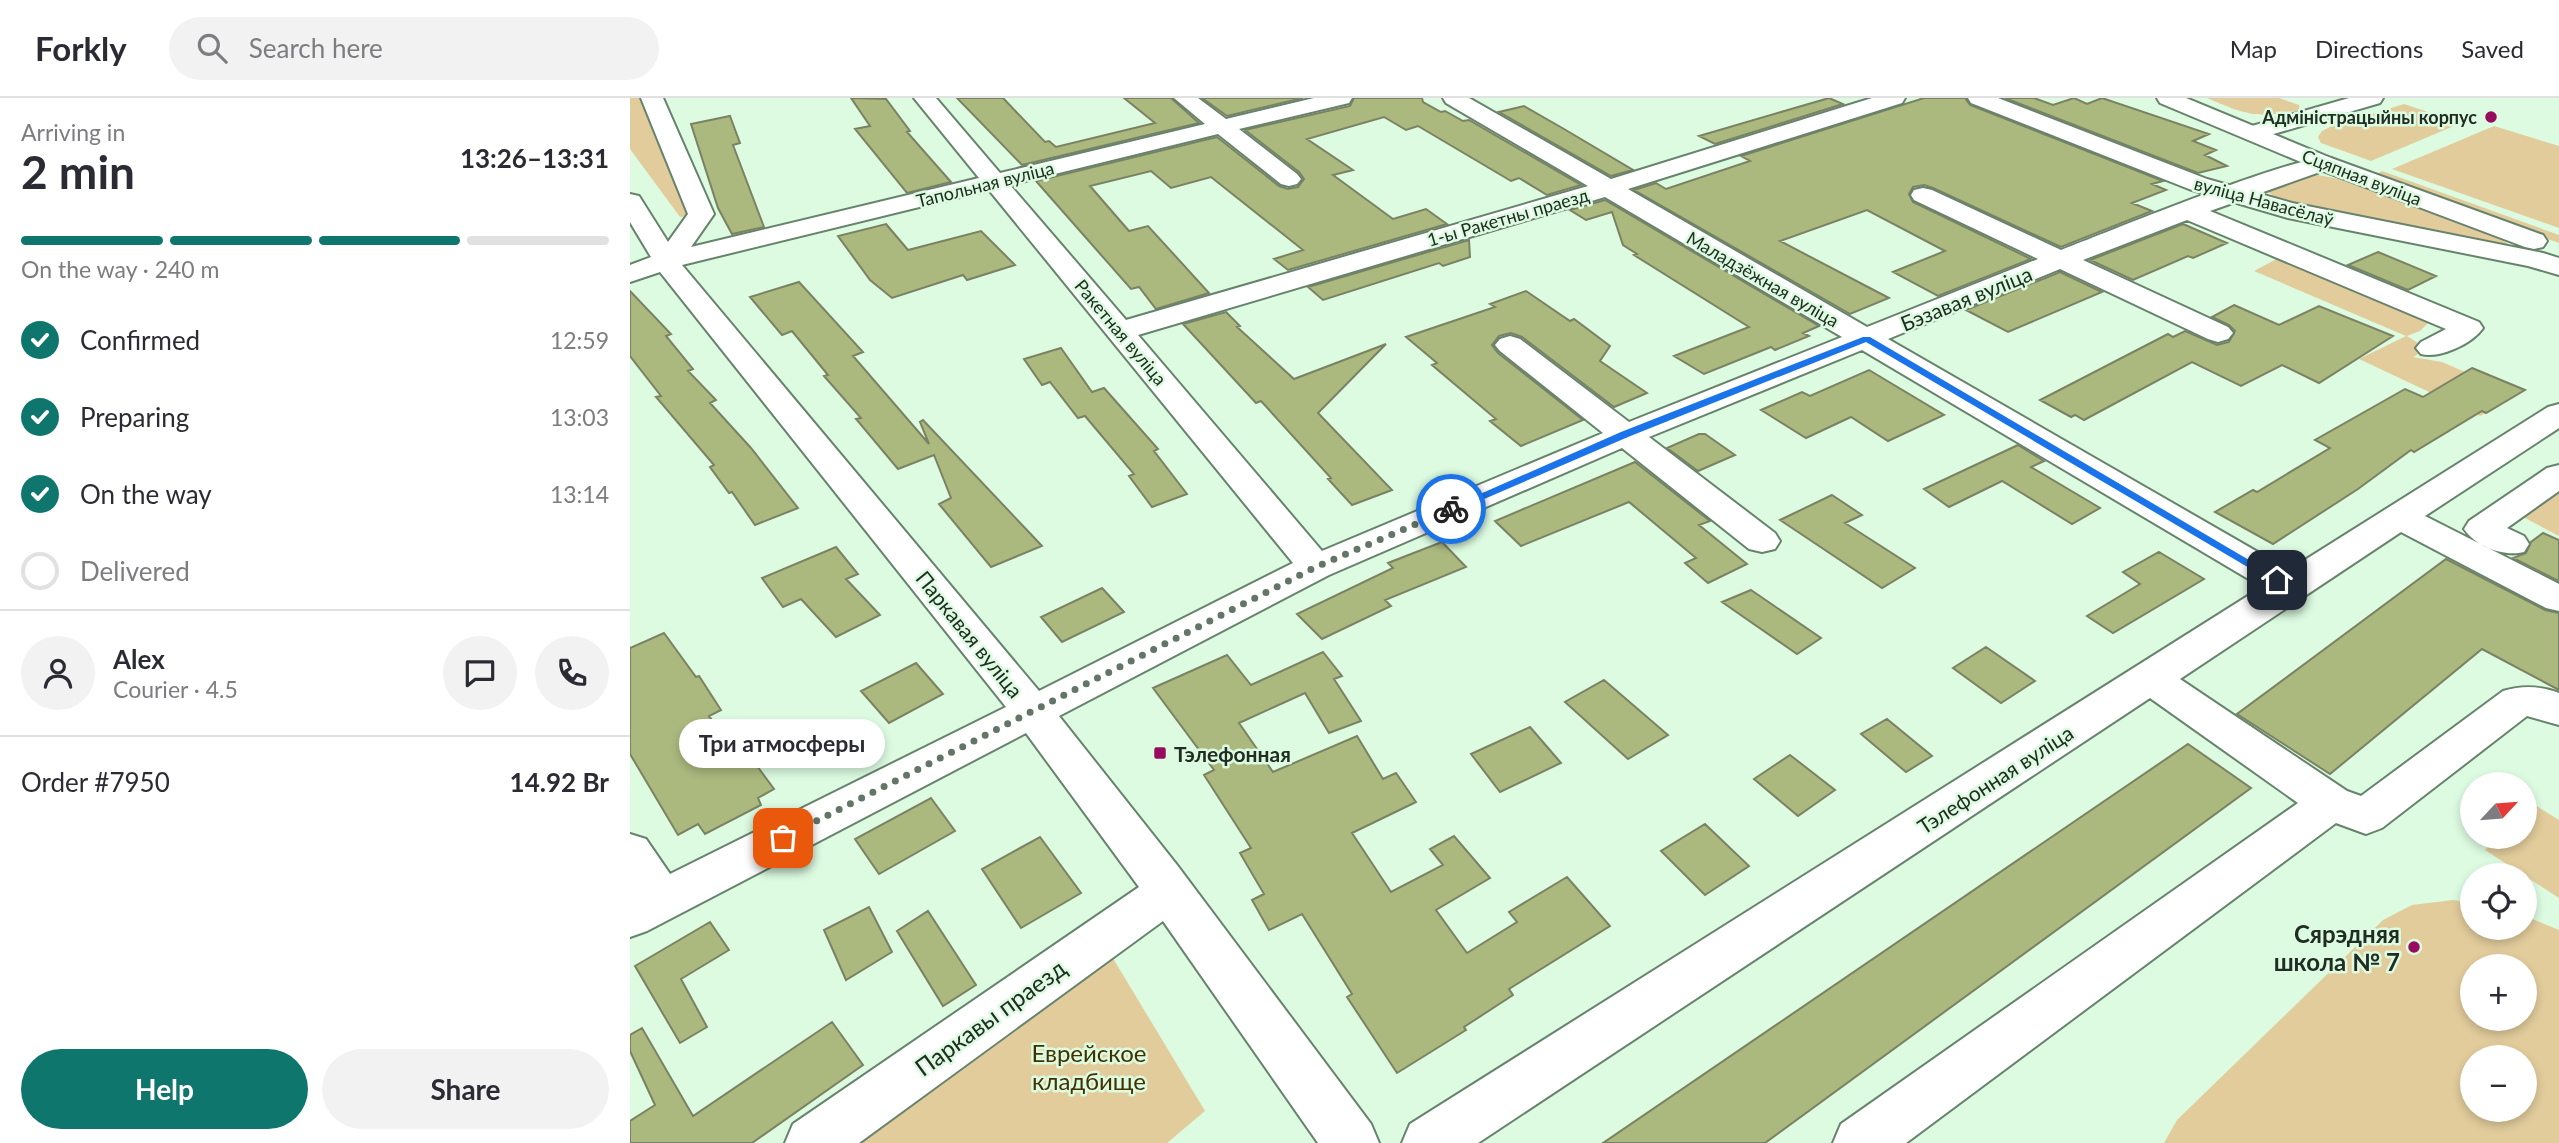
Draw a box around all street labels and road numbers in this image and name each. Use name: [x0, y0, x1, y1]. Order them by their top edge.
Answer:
street label: Сцяпная вуліца: [2299, 144, 2425, 210]
street label: Тапольная вуліца: [914, 156, 1056, 212]
street label: вуліца Навасёлаў: [2192, 172, 2337, 230]
street label: 1-ы Ракетны праезд: [1425, 183, 1591, 251]
street label: Маладзёжная вуліца: [1683, 226, 1843, 332]
street label: Бэзавая вуліца: [1897, 260, 2035, 336]
street label: Ракетная вуліца: [1070, 275, 1172, 389]
street label: Паркавая вуліца: [911, 566, 1029, 702]
street label: Тэлефонная вуліца: [1913, 719, 2077, 839]
street label: Паркавы праезд: [909, 952, 1071, 1081]

